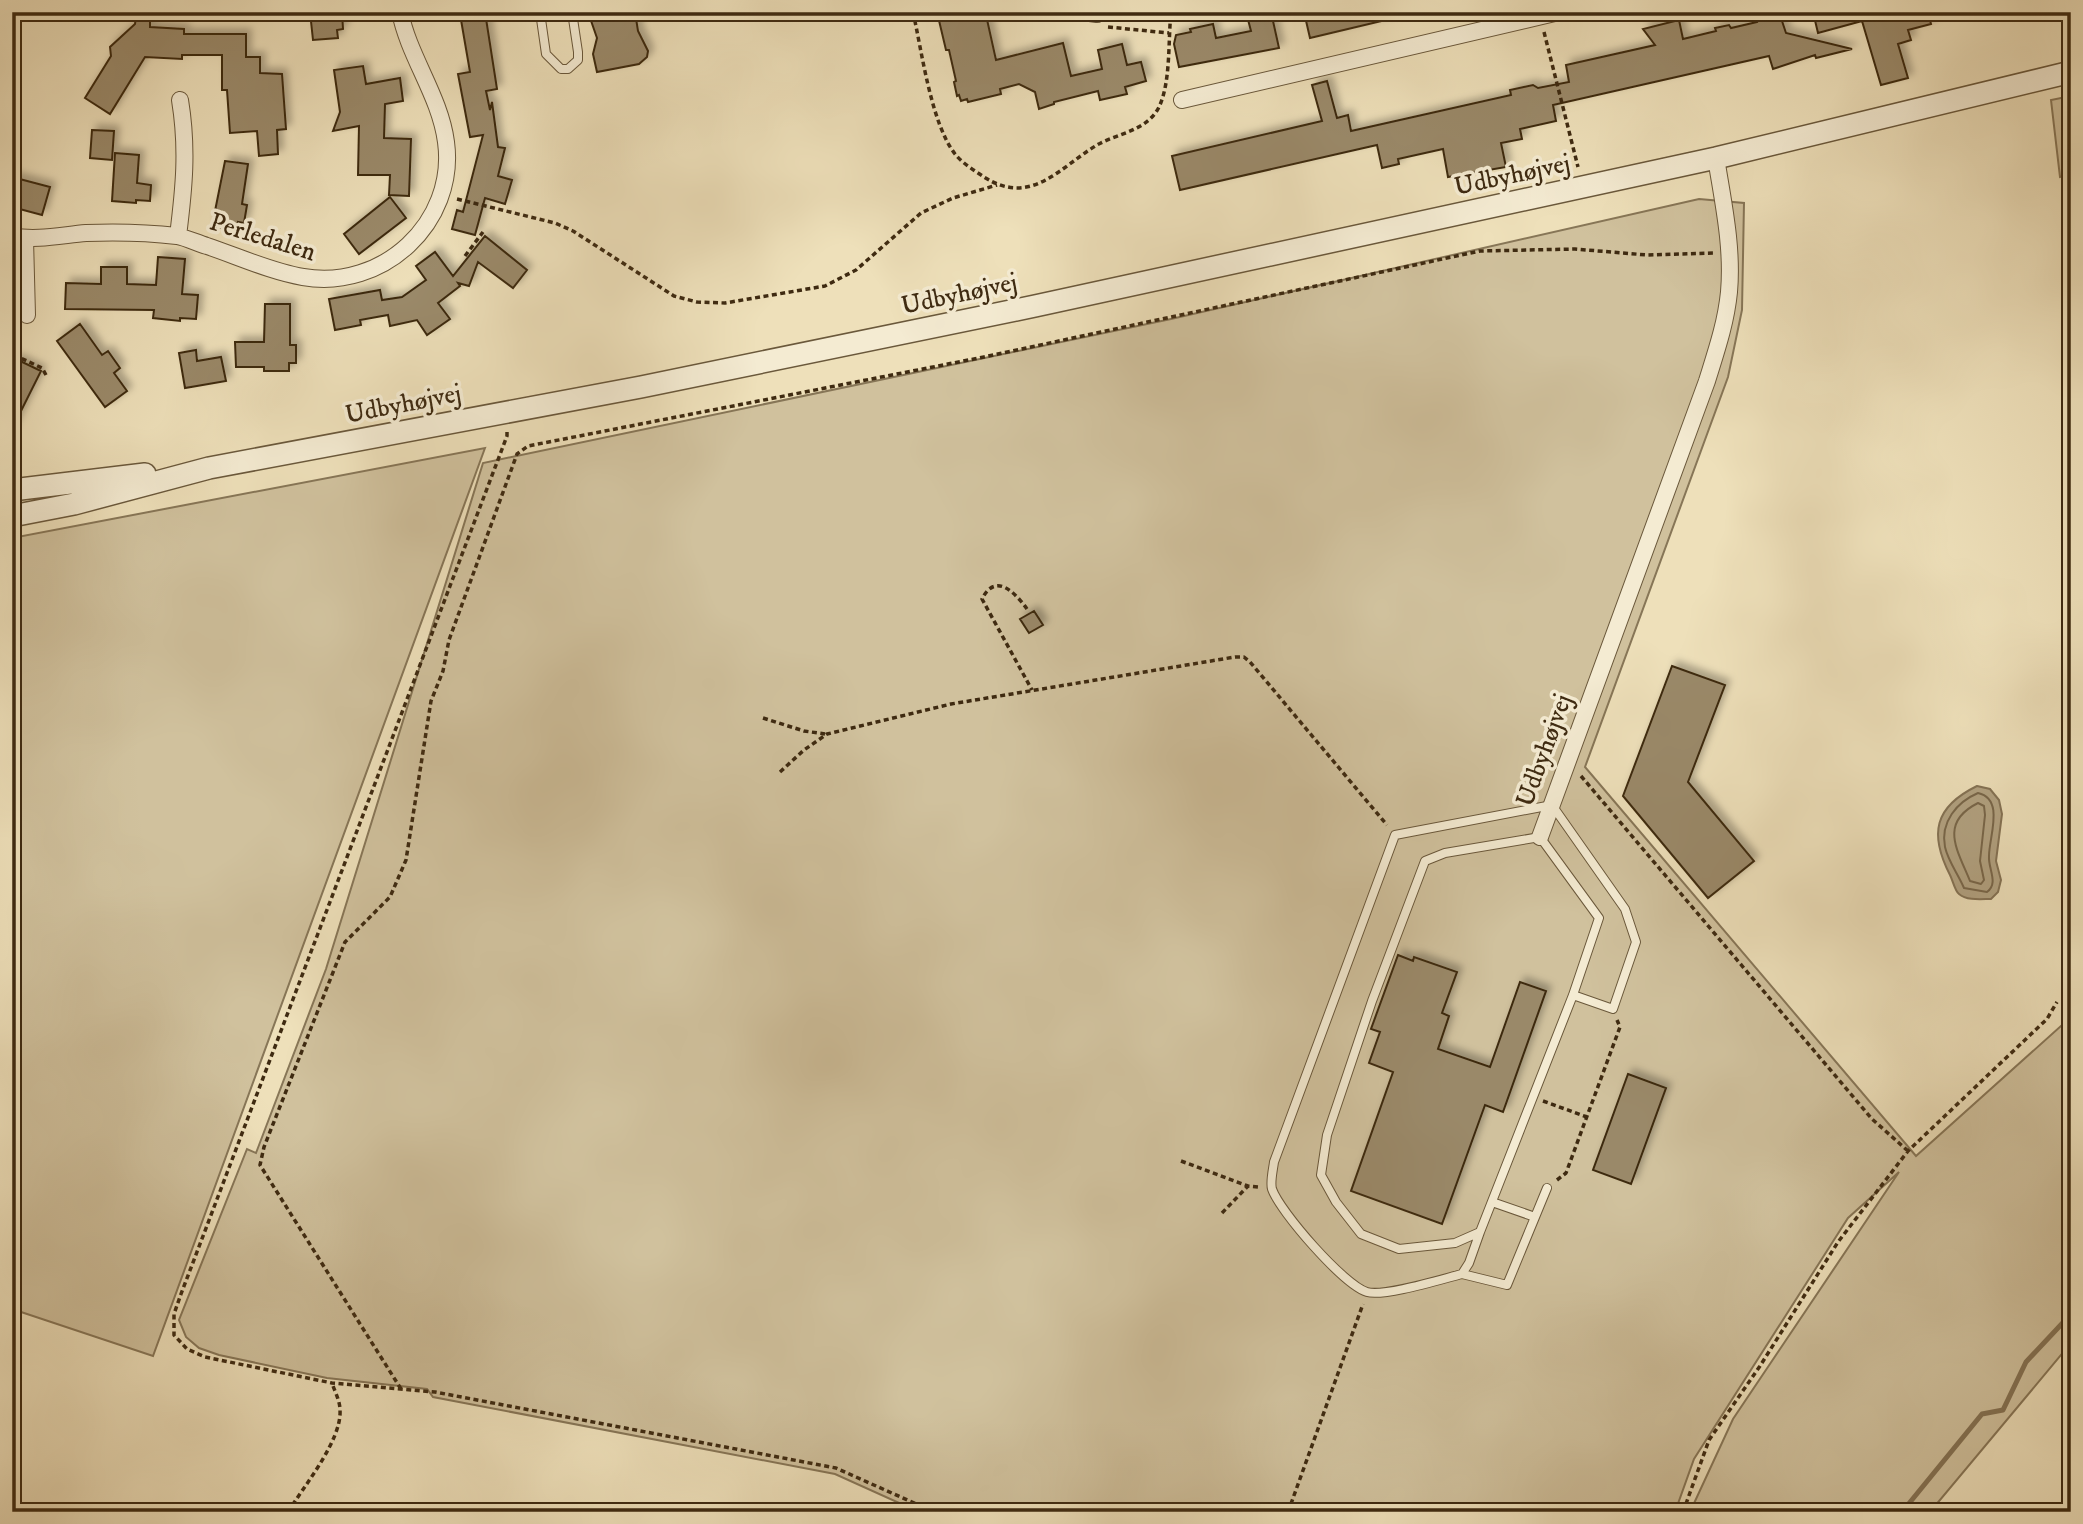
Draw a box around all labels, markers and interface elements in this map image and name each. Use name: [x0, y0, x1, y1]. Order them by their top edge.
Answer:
street label: Udbyhøjvej: [1451, 147, 1573, 204]
street label: Perledalen: [205, 206, 320, 269]
street label: Udbyhøjvej: [898, 266, 1020, 323]
street label: Udbyhøjvej: [342, 377, 464, 432]
street label: Udbyhøjvej: [1509, 690, 1580, 811]

